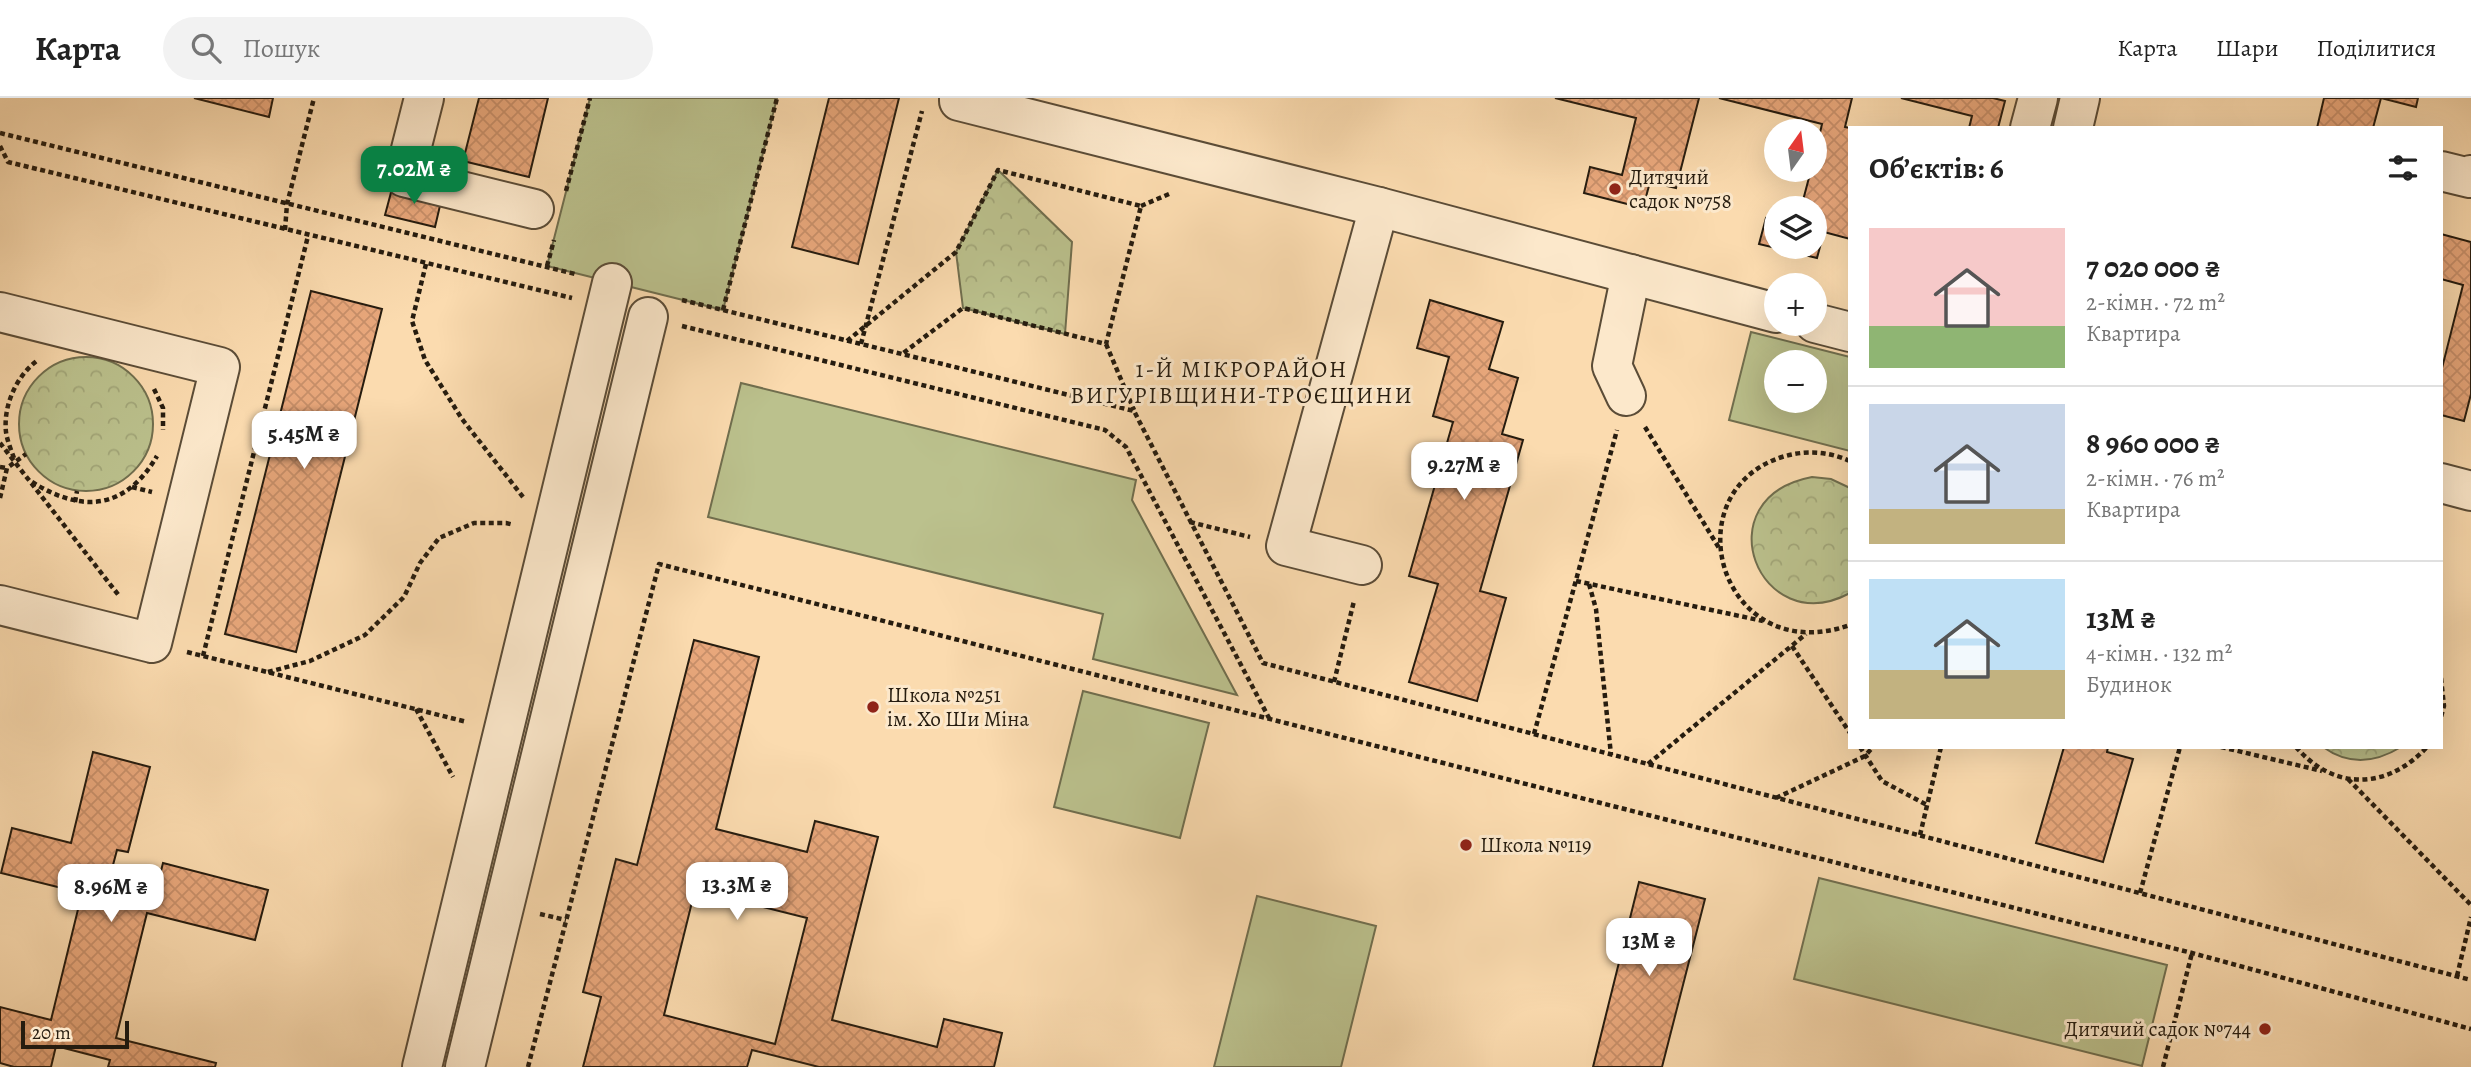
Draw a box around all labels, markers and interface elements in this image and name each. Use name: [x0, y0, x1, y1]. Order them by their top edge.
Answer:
search box: [163, 17, 653, 80]
text: Карта: [35, 26, 121, 71]
icon: search: [187, 29, 225, 67]
text: Пошук: [243, 31, 320, 66]
text: Карта: [2117, 32, 2178, 64]
text: Шари: [2216, 32, 2279, 64]
text: Поділитися: [2317, 32, 2436, 64]
north arrow: [1764, 119, 1827, 182]
map controls: [1764, 119, 1827, 413]
pin: 7.02M ₴: [349, 146, 479, 206]
text: Об’єктів: 6: [1869, 148, 2004, 188]
icon: filters: [2384, 149, 2422, 187]
text: 7.02M ₴: [377, 153, 451, 184]
place label: Дитячий садок №758: [1629, 163, 1732, 215]
marker: Дитячий садок №758: [1607, 181, 1623, 197]
button: layers: [1764, 196, 1827, 259]
text: 7 020 000 ₴: [2086, 247, 2221, 287]
icon: home: [1925, 256, 2009, 340]
button: +: [1764, 273, 1827, 336]
text: 2-кімн. · 72 m²: [2086, 287, 2225, 318]
text: Квартира: [2086, 318, 2181, 349]
button: −: [1764, 350, 1827, 413]
district label: 1-Й МІКРОРАЙОН ВИГУРІВЩИНИ-ТРОЄЩИНИ: [1070, 354, 1414, 411]
pin: 5.45M ₴: [239, 412, 369, 471]
text: 5.45M ₴: [268, 418, 340, 449]
text: 8 960 000 ₴: [2086, 423, 2220, 463]
icon: home: [1925, 432, 2009, 516]
pin: 9.27M ₴: [1399, 442, 1529, 502]
text: 9.27M ₴: [1427, 449, 1501, 480]
text: 2-кімн. · 76 m²: [2086, 463, 2225, 494]
text: Квартира: [2086, 494, 2181, 525]
text: 13M ₴: [2086, 598, 2156, 638]
icon: home: [1925, 607, 2009, 691]
text: 4-кімн. · 132 m²: [2086, 638, 2232, 669]
text: Будинок: [2086, 669, 2172, 700]
place label: Школа №251 ім. Хо Ши Міна: [887, 681, 1029, 733]
marker: Школа №251 ім. Хо Ши Міна: [865, 699, 881, 715]
place label: Школа №119: [1480, 831, 1591, 859]
marker: Школа №119: [1458, 837, 1474, 853]
pin: 13.3M ₴: [672, 862, 802, 922]
pin: 8.96M ₴: [46, 864, 176, 924]
text: 13.3M ₴: [702, 869, 772, 900]
text: 8.96M ₴: [74, 871, 148, 902]
pin: 13M ₴: [1600, 918, 1698, 978]
text: 13M ₴: [1622, 925, 1676, 956]
place label: Дитячий садок №744: [2065, 1015, 2251, 1043]
scale bar: [21, 1018, 130, 1050]
text: 20 m: [32, 1020, 71, 1046]
marker: Дитячий садок №744: [2257, 1021, 2273, 1037]

